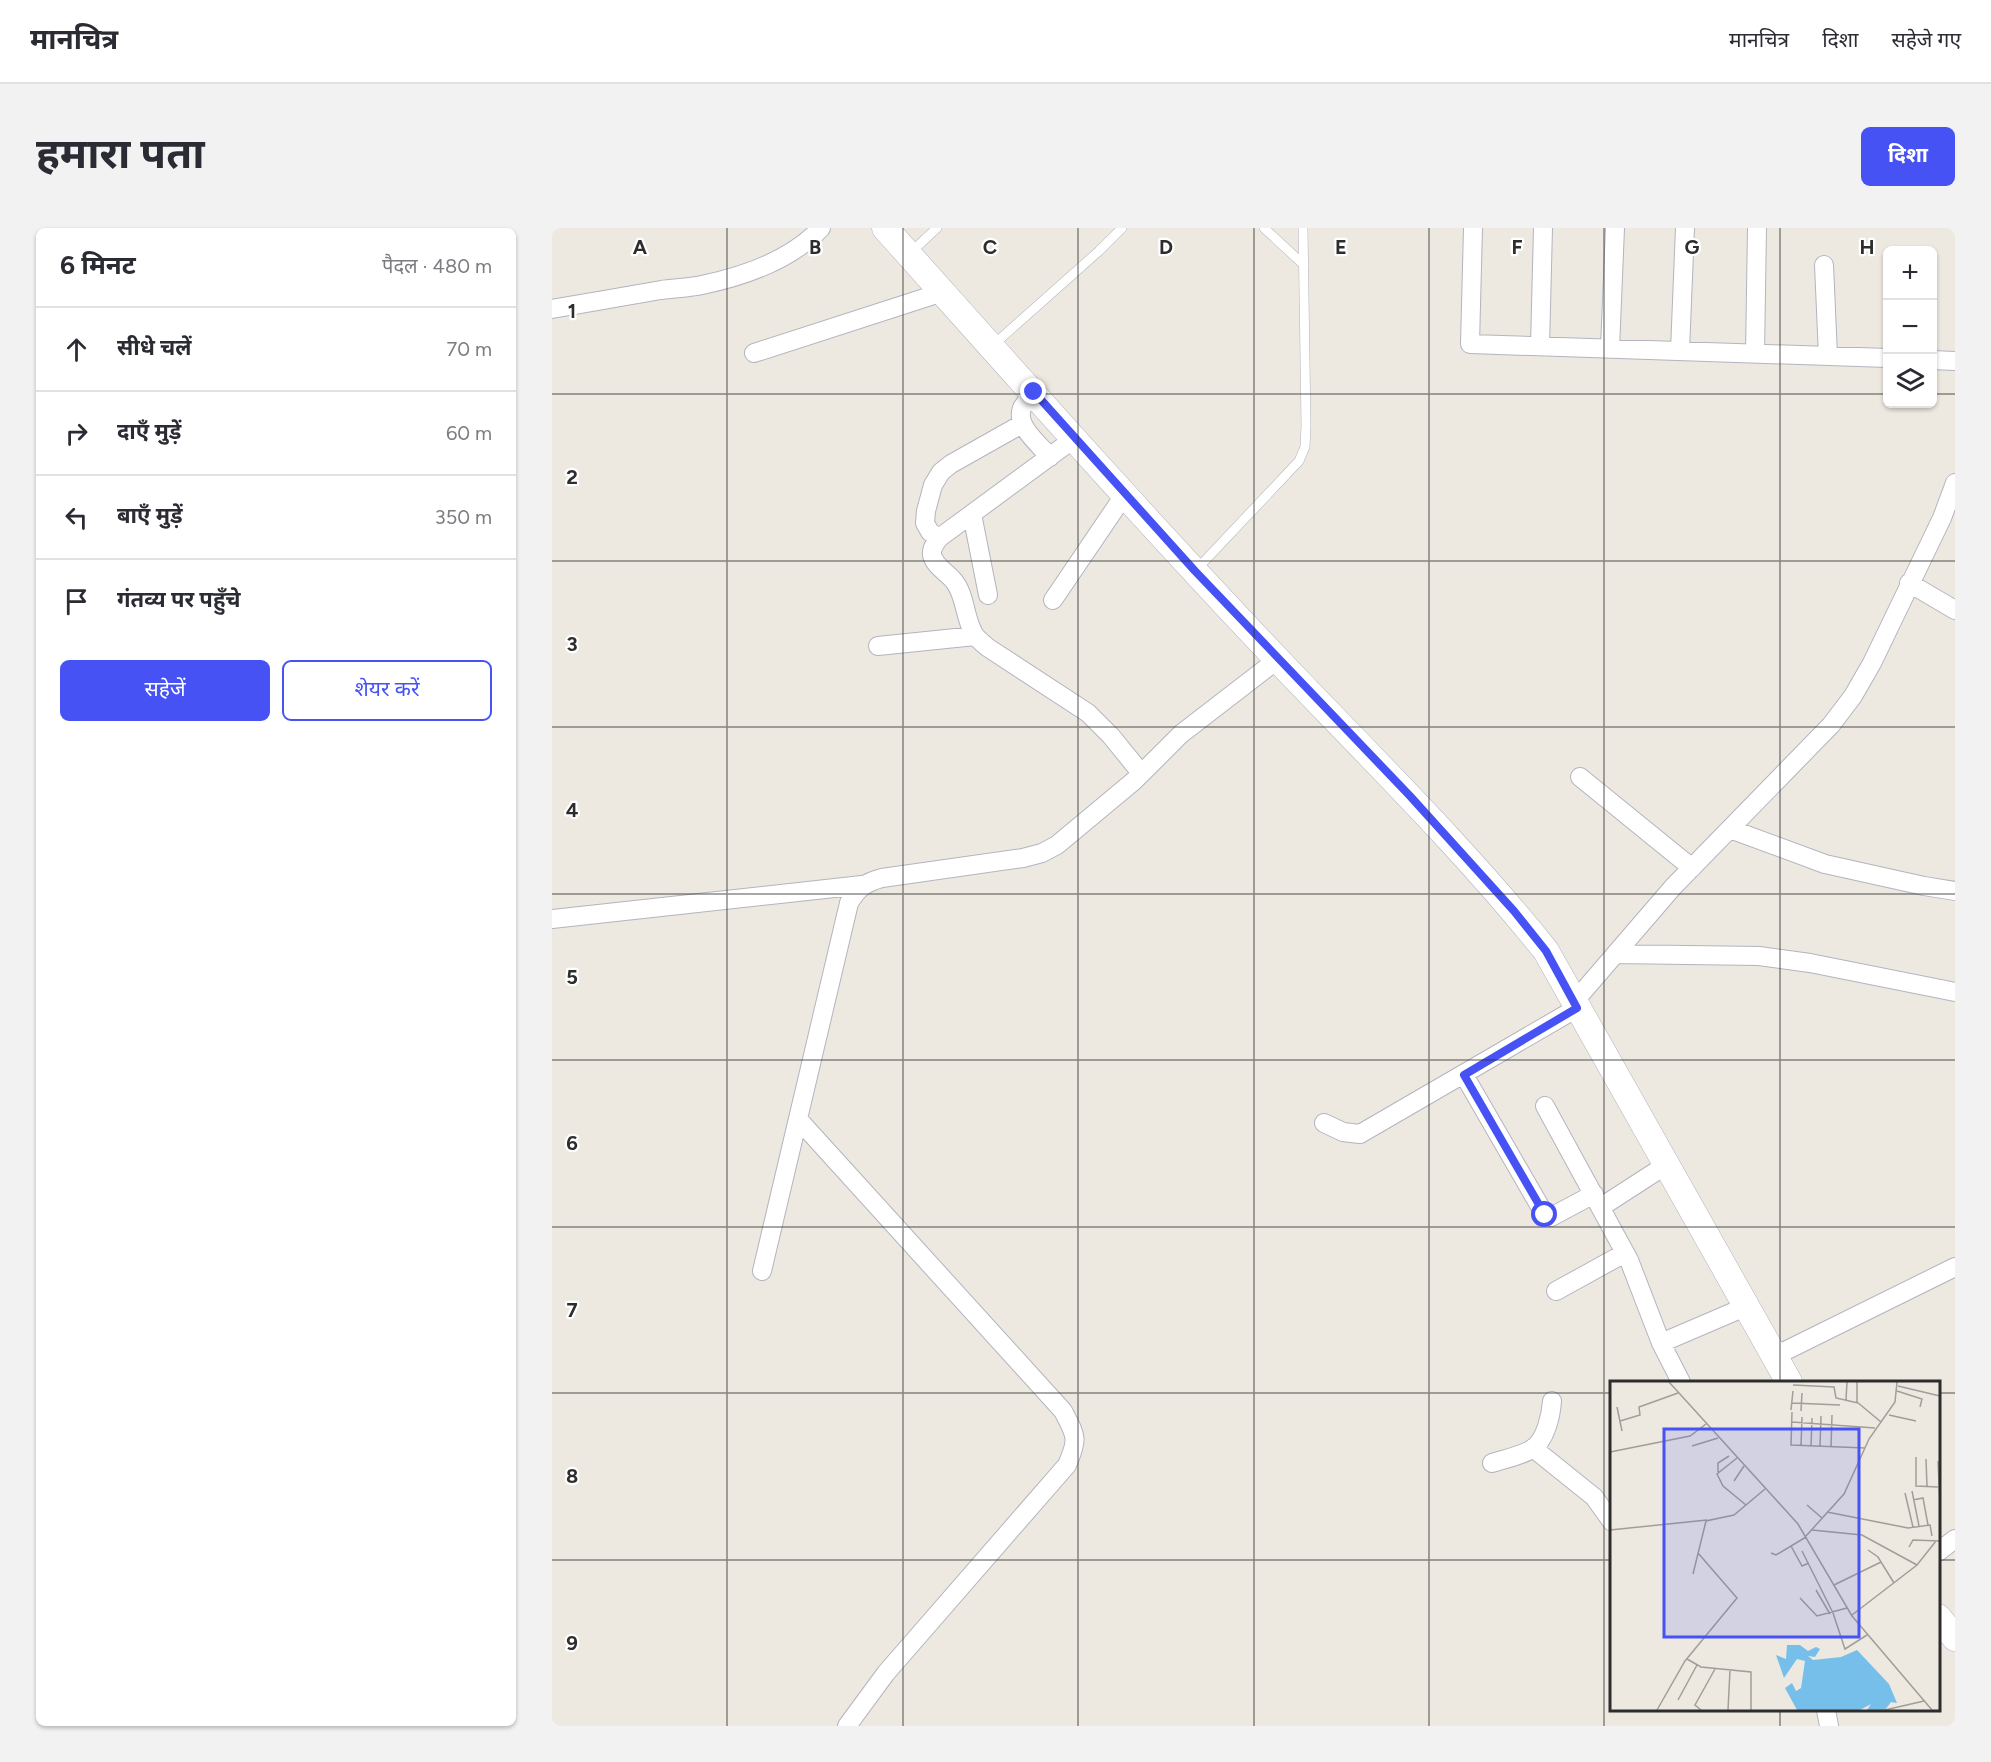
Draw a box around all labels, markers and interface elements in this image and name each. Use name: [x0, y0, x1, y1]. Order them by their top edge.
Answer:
text: मानचित्र: [30, 22, 118, 56]
text: मानचित्र: [1729, 27, 1789, 52]
text: दिशा: [1822, 27, 1858, 52]
text: सहेजे गए: [1891, 27, 1961, 52]
button: दिशा: [1861, 127, 1955, 186]
text: हमारा पता: [36, 128, 205, 179]
text: A: [633, 235, 648, 259]
text: B: [809, 235, 821, 259]
text: C: [983, 235, 997, 259]
text: D: [1159, 235, 1173, 259]
text: E: [1335, 235, 1347, 259]
text: F: [1511, 235, 1523, 259]
text: G: [1685, 235, 1700, 259]
text: H: [1860, 235, 1875, 259]
map controls: [1883, 246, 1937, 408]
button: +: [1883, 246, 1937, 300]
text: 6 मिनट: [60, 249, 136, 281]
text: पैदल · 480 m: [382, 254, 492, 278]
text: 1: [568, 299, 576, 323]
button: −: [1883, 300, 1937, 354]
icon: ahead: [60, 333, 93, 366]
text: सीधे चलें: [117, 334, 192, 361]
text: 70 m: [446, 337, 492, 361]
button: layers: [1883, 354, 1937, 408]
route end: [1020, 378, 1046, 404]
icon: right: [60, 417, 93, 450]
text: दाएँ मुड़ें: [117, 418, 181, 445]
text: 60 m: [446, 421, 492, 445]
text: 2: [566, 465, 578, 489]
icon: left: [60, 501, 93, 534]
text: बाएँ मुड़ें: [117, 502, 183, 529]
text: 350 m: [435, 505, 492, 529]
icon: arrive: [60, 585, 93, 618]
text: गंतव्य पर पहुँचे: [117, 586, 241, 613]
text: 3: [566, 632, 578, 656]
button: सहेजें: [60, 660, 270, 721]
button: शेयर करें: [282, 660, 492, 721]
text: 4: [566, 798, 579, 822]
text: 5: [566, 965, 578, 989]
text: 6: [566, 1131, 578, 1155]
route start: [1531, 1201, 1557, 1227]
text: 7: [566, 1298, 578, 1322]
inset map: [1610, 1381, 1940, 1711]
text: 8: [566, 1464, 578, 1488]
text: 9: [566, 1631, 578, 1655]

